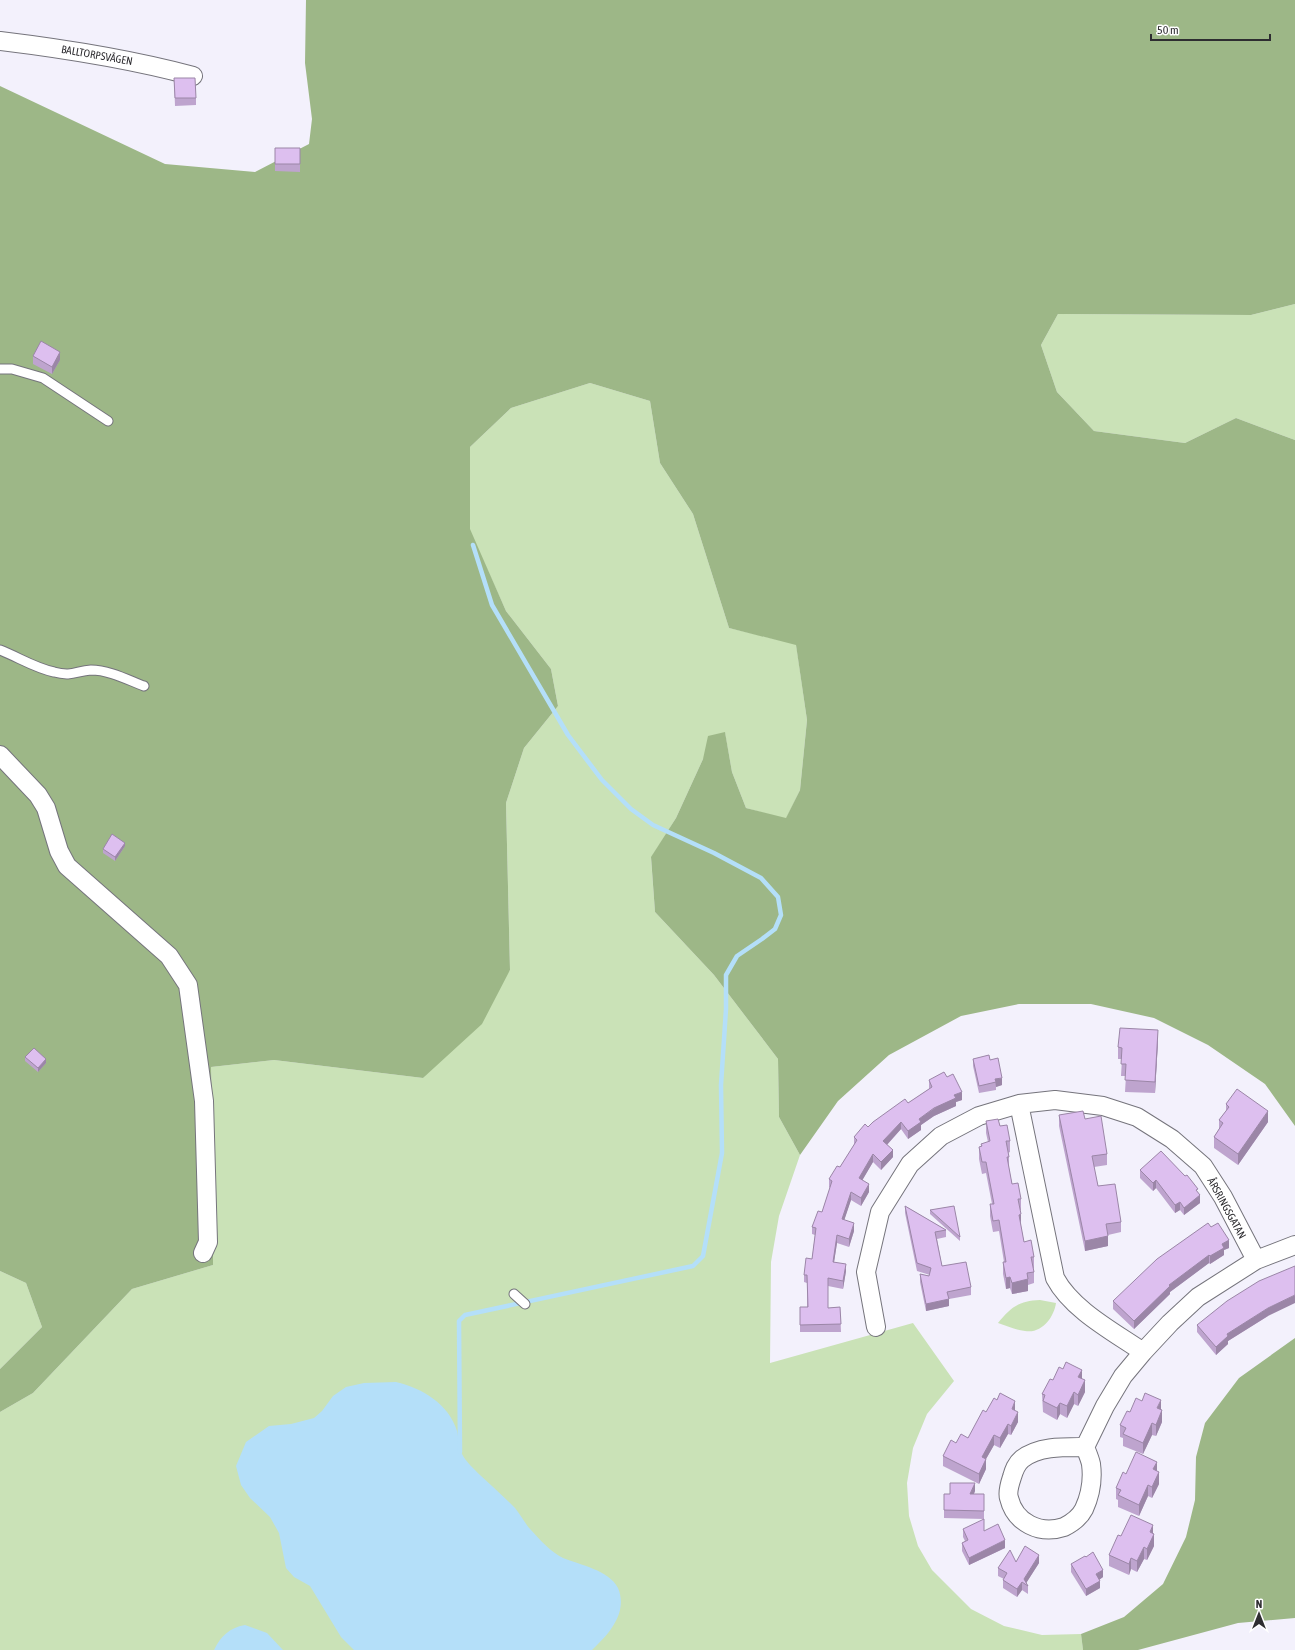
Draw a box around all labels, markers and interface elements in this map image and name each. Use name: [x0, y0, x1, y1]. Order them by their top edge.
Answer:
scale bar: [1151, 16, 1270, 42]
text: 50 m: [1157, 23, 1179, 37]
street label: BALLTORPSVÄGEN: [60, 43, 134, 67]
street label: ÅRSRINGSGATAN: [1205, 1175, 1250, 1241]
north arrow: [1239, 1594, 1279, 1634]
text: N: [1256, 1598, 1262, 1610]

